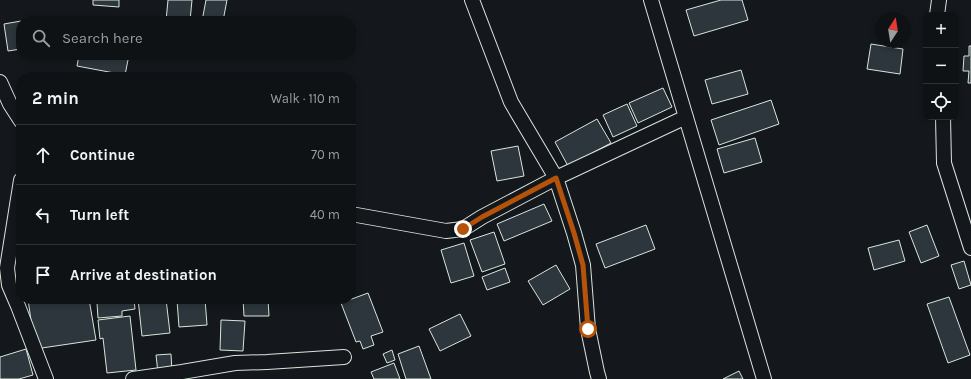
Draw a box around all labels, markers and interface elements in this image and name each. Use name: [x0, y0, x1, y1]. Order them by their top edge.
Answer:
north arrow: [875, 12, 911, 48]
map controls: [923, 12, 959, 120]
button: +: [923, 12, 959, 48]
search box: [16, 16, 356, 60]
icon: search: [30, 27, 52, 49]
text: Search here: [62, 29, 143, 47]
button: −: [923, 48, 959, 84]
button: locate: [923, 84, 959, 120]
text: 2 min: [32, 88, 79, 108]
text: Walk · 110 m: [271, 91, 340, 106]
icon: ahead: [32, 144, 54, 166]
text: Continue: [70, 146, 135, 164]
text: 70 m: [311, 147, 340, 162]
icon: left: [32, 204, 54, 226]
text: Turn left: [70, 206, 129, 224]
text: 40 m: [310, 207, 340, 222]
route end: [454, 220, 472, 238]
icon: arrive: [32, 264, 54, 286]
text: Arrive at destination: [70, 266, 217, 284]
route start: [579, 320, 597, 338]

